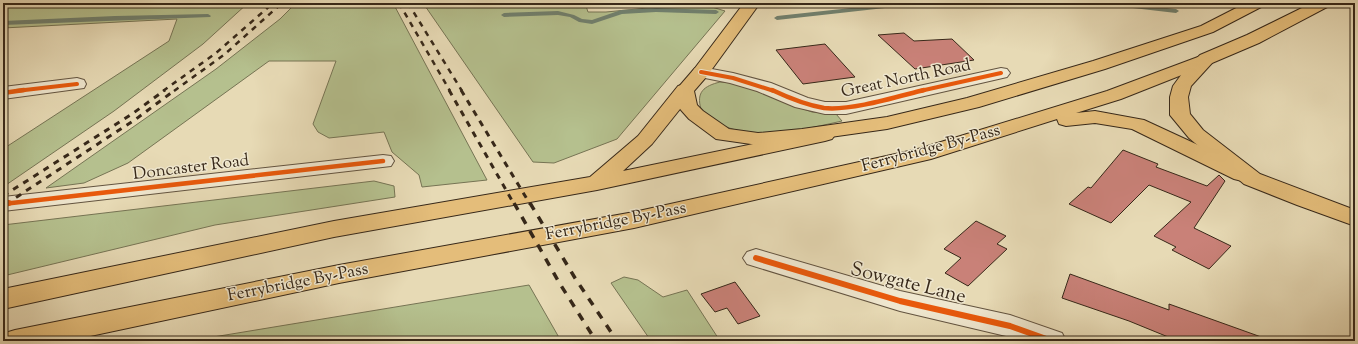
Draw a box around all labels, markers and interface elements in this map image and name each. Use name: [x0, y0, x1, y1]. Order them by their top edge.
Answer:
street label: Great North Road: [839, 53, 973, 104]
street label: Ferrybridge By-Pass: [859, 119, 1003, 179]
street label: Doncaster Road: [132, 149, 251, 187]
street label: Ferrybridge By-Pass: [544, 197, 689, 247]
street label: Sowgate Lane: [847, 256, 969, 312]
street label: Ferrybridge By-Pass: [226, 258, 371, 308]

